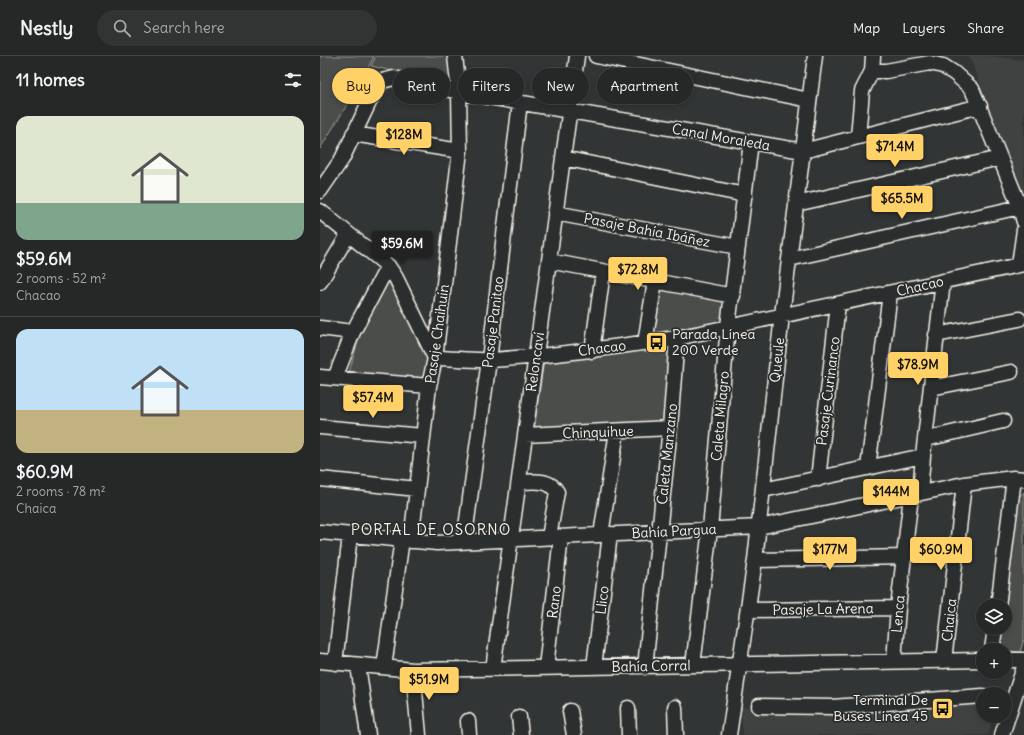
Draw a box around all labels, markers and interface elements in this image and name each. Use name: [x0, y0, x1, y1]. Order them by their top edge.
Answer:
search box: [97, 10, 377, 46]
text: Nestly: [20, 16, 73, 40]
icon: search: [111, 17, 133, 39]
text: Search here: [143, 18, 225, 37]
text: Map: [853, 19, 880, 37]
text: Layers: [902, 19, 945, 37]
text: Share: [967, 19, 1004, 37]
chip: Buy: [332, 68, 385, 104]
chip: Rent: [393, 68, 450, 104]
chip: Filters: [458, 68, 524, 104]
chip: New: [532, 68, 589, 104]
chip: Apartment: [597, 68, 693, 104]
text: 11 homes: [16, 69, 85, 91]
icon: filters: [282, 69, 304, 91]
street label: Canal Moraleda: [671, 120, 771, 154]
pin: $128M: [376, 122, 432, 156]
text: $128M: [385, 126, 423, 143]
pin: $71.4M: [862, 134, 928, 168]
text: $71.4M: [875, 138, 915, 155]
icon: home: [124, 142, 196, 214]
pin: $65.5M: [869, 186, 935, 220]
text: $65.5M: [881, 190, 923, 207]
street label: Pasaje Bahía Ibáñez: [582, 209, 712, 251]
pin: $59.6M: [369, 231, 435, 265]
text: $59.6M: [381, 235, 423, 252]
text: $59.6M: [16, 248, 72, 270]
pin: $72.8M: [605, 257, 671, 291]
text: $72.8M: [617, 261, 659, 278]
text: 2 rooms · 52 m²: [16, 270, 106, 287]
street label: Chacao: [895, 272, 946, 300]
street label: Pasaje Panitao: [478, 275, 508, 369]
street label: Pasaje Chaihuín: [421, 283, 453, 385]
text: Chacao: [16, 287, 61, 304]
place label: Parada Línea 200 Verde: [672, 325, 756, 359]
bus stop icon: Parada Línea 200 Verde: [643, 329, 669, 355]
street label: Reloncaví: [522, 331, 548, 393]
street label: Pasaje Curinanco: [812, 335, 844, 446]
street label: Chacao: [577, 336, 627, 360]
street label: Queule: [766, 337, 788, 383]
pin: $78.9M: [885, 352, 951, 386]
icon: home: [124, 355, 196, 427]
text: $78.9M: [897, 356, 939, 373]
street label: Caleta Milagro: [707, 370, 733, 462]
pin: $57.4M: [340, 385, 406, 419]
text: $57.4M: [352, 389, 394, 406]
street label: Caleta Manzano: [653, 402, 681, 506]
street label: Chinquihue: [562, 422, 634, 442]
text: $60.9M: [16, 461, 74, 483]
pin: $144M: [863, 479, 919, 513]
text: 2 rooms · 78 m²: [16, 483, 106, 500]
text: $144M: [872, 483, 910, 500]
text: Chaica: [16, 500, 56, 517]
district label: PORTAL DE OSORNO: [351, 520, 511, 539]
street label: Bahía Pargua: [631, 520, 717, 542]
pin: $177M: [802, 537, 858, 571]
pin: $60.9M: [908, 537, 974, 571]
text: $177M: [812, 541, 848, 558]
text: $60.9M: [919, 541, 963, 558]
street label: Rano: [543, 584, 565, 619]
street label: Llico: [591, 585, 613, 615]
street label: Lenca: [887, 594, 909, 634]
street label: Chaica: [938, 597, 960, 643]
street label: Pasaje La Arena: [772, 599, 874, 619]
map controls: [976, 599, 1012, 723]
button: layers: [976, 599, 1012, 635]
button: +: [976, 643, 1012, 679]
street label: Bahía Corral: [611, 656, 691, 676]
pin: $51.9M: [396, 667, 462, 701]
text: $51.9M: [409, 671, 449, 688]
button: −: [976, 687, 1012, 723]
place label: Terminal De Buses Línea 45: [833, 691, 928, 725]
bus stop icon: Terminal De Buses Línea 45: [930, 695, 956, 721]

